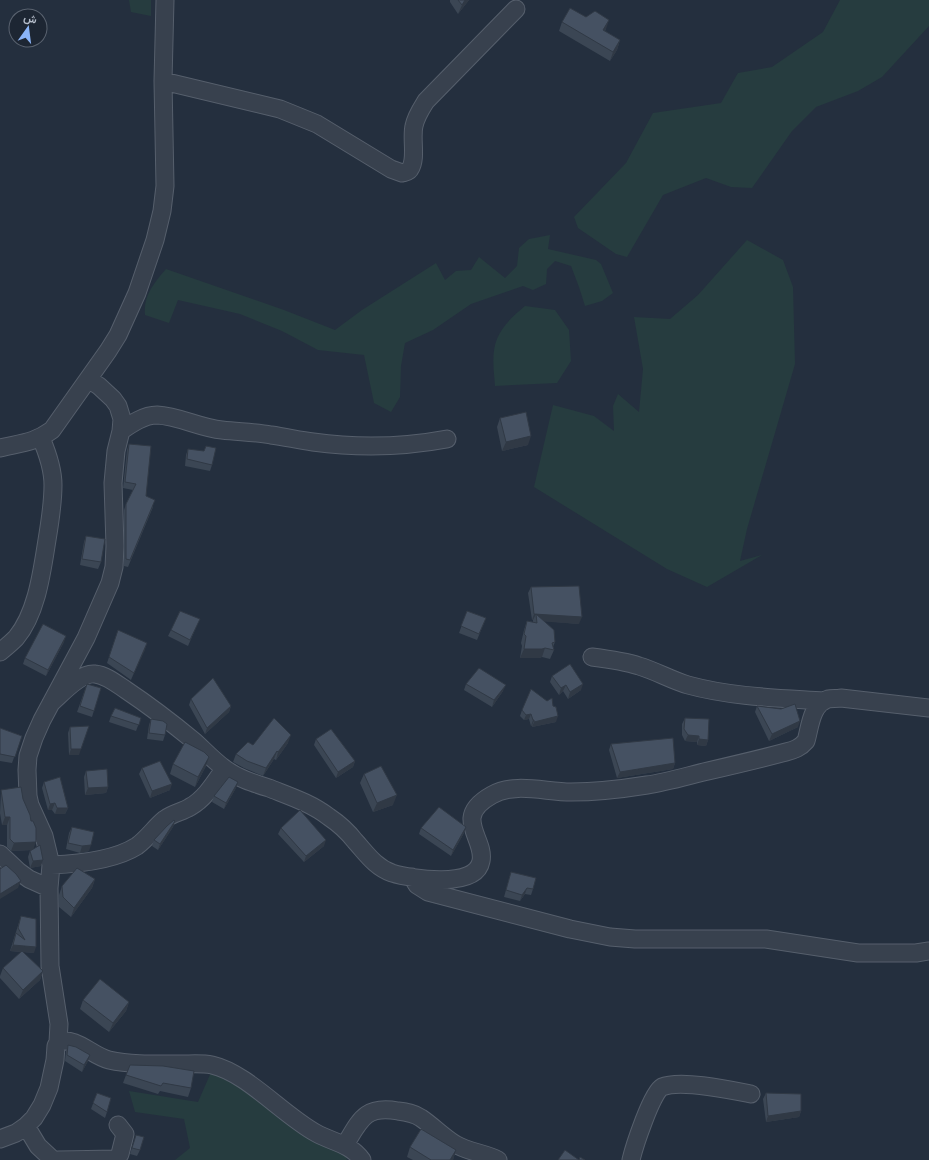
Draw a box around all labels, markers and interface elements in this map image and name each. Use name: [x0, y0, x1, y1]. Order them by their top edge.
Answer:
north arrow: [8, 8, 48, 48]
text: ش: [22, 10, 39, 27]

